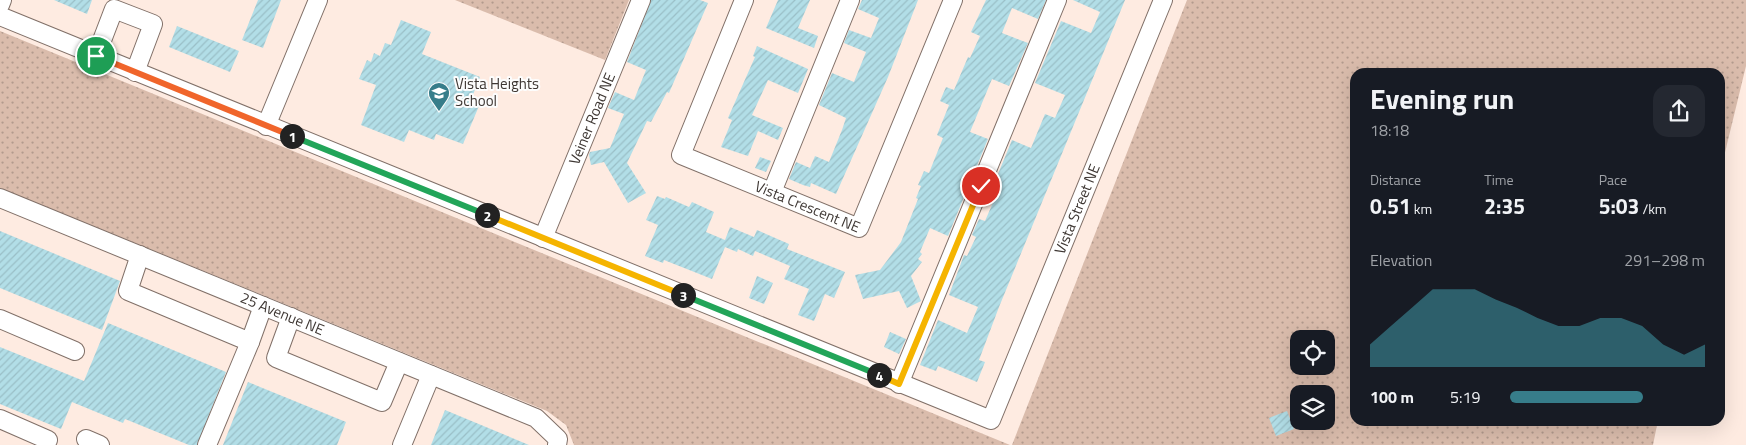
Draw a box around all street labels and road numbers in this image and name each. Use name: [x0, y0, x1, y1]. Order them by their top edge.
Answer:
street label: Veiner Road NE: [562, 69, 621, 168]
street label: Vista Street NE: [1048, 160, 1106, 258]
street label: Vista Crescent NE: [752, 175, 864, 238]
street label: 25 Avenue NE: [237, 286, 328, 341]

